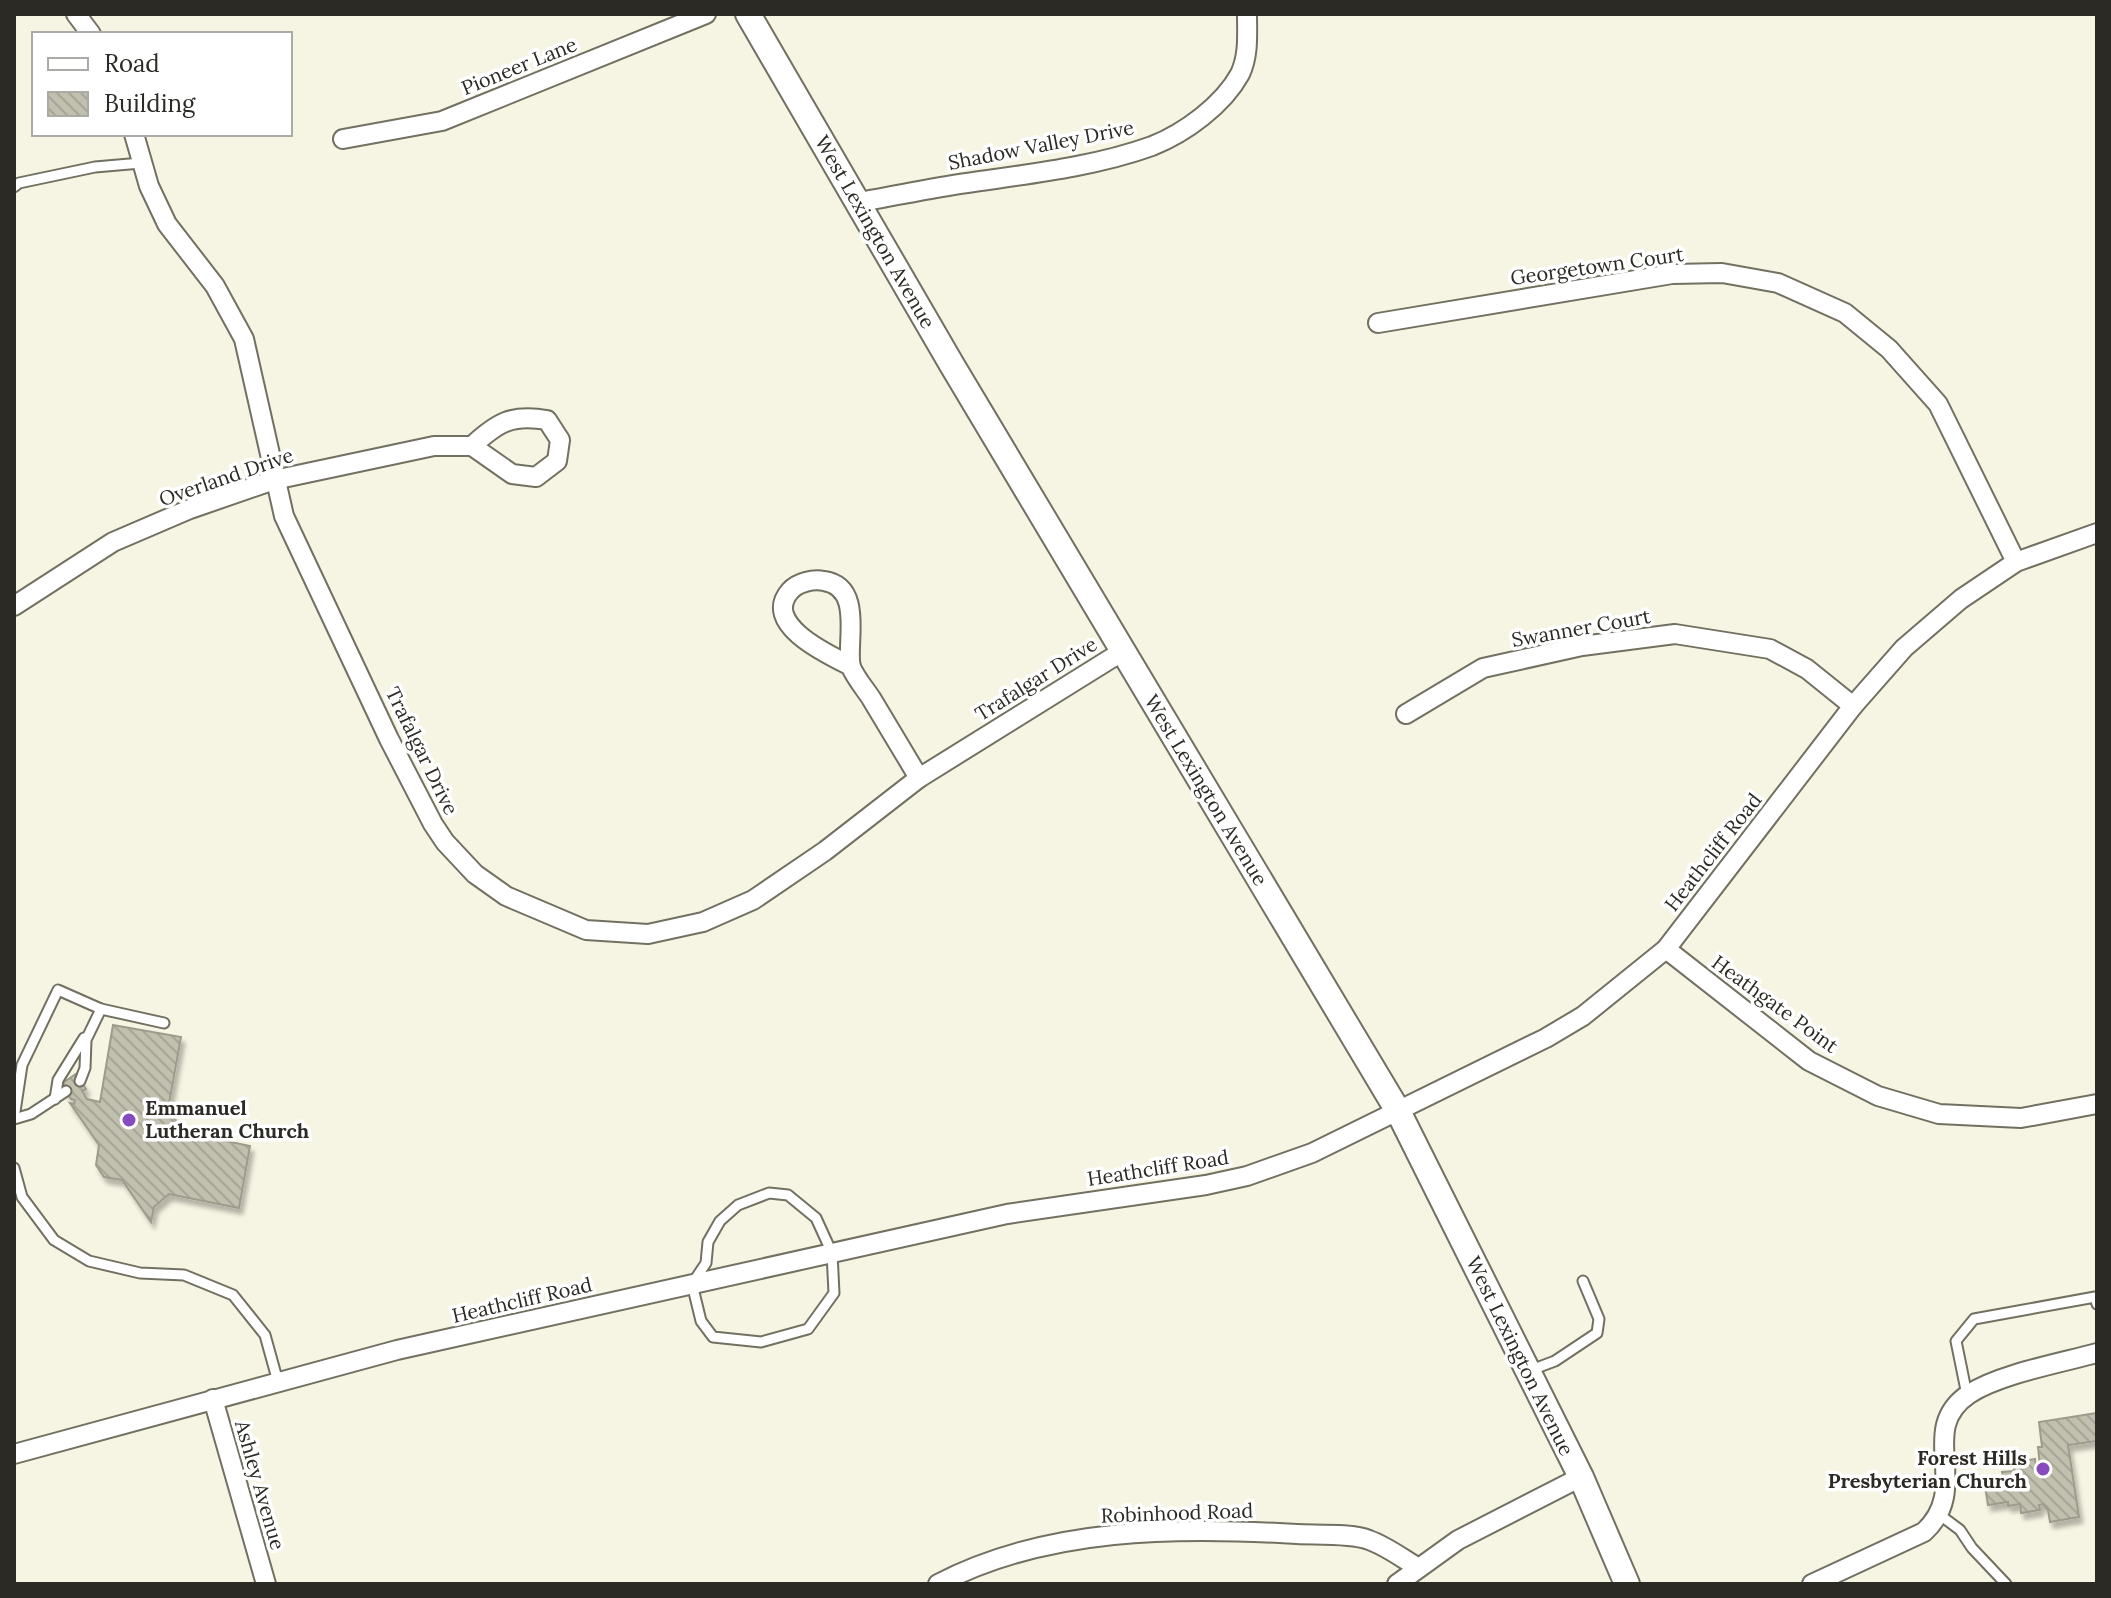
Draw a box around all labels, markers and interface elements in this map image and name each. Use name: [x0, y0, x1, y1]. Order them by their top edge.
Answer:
street label: Pioneer Lane: [457, 31, 580, 100]
legend: [32, 32, 292, 136]
text: Road: [104, 48, 160, 79]
text: Building: [104, 88, 196, 119]
street label: Shadow Valley Drive: [946, 114, 1136, 175]
street label: West Lexington Avenue: [810, 131, 941, 333]
street label: Georgetown Court: [1509, 241, 1685, 290]
street label: Overland Drive: [155, 442, 296, 511]
street label: Swanner Court: [1510, 603, 1653, 652]
street label: Trafalgar Drive: [970, 631, 1102, 726]
street label: Trafalgar Drive: [381, 683, 464, 819]
street label: West Lexington Avenue: [1139, 690, 1274, 890]
street label: Heathcliff Road: [1659, 788, 1766, 916]
street label: Heathgate Point: [1707, 949, 1843, 1058]
place label: Emmanuel Lutheran Church: [145, 1095, 310, 1143]
marker: Emmanuel Lutheran Church: [120, 1111, 138, 1129]
street label: Heathcliff Road: [1085, 1144, 1231, 1191]
street label: West Lexington Avenue: [1461, 1252, 1580, 1460]
street label: Heathcliff Road: [449, 1271, 594, 1328]
street label: Ashley Avenue: [230, 1416, 291, 1553]
place label: Forest Hills Presbyterian Church: [1828, 1445, 2028, 1493]
marker: Forest Hills Presbyterian Church: [2034, 1460, 2052, 1478]
street label: Robinhood Road: [1100, 1497, 1254, 1528]

